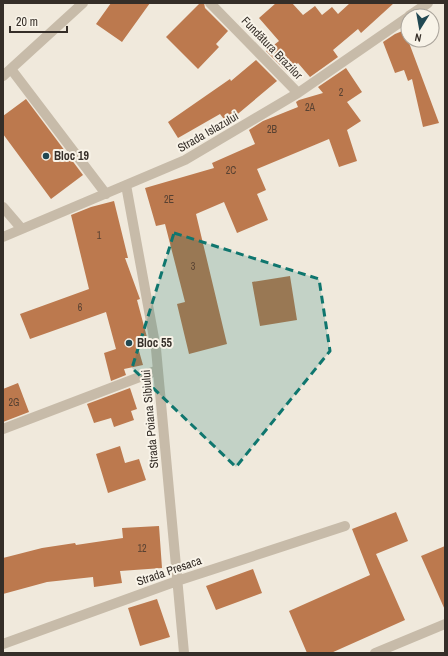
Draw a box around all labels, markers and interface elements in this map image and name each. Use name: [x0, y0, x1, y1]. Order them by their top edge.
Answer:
scale bar: [10, 8, 67, 34]
north arrow: [400, 8, 440, 48]
street label: Fundătura Brazilor: [238, 13, 307, 83]
text: 20 m: [16, 14, 38, 30]
text: N: [414, 30, 423, 45]
house number: 2: [339, 86, 344, 99]
house number: 2A: [305, 101, 316, 114]
street label: Strada Islazului: [175, 108, 241, 156]
house number: 2B: [267, 123, 278, 136]
place label: Bloc 19: [54, 148, 90, 164]
marker: Bloc 19: [41, 151, 51, 161]
house number: 2C: [226, 164, 236, 177]
house number: 2E: [164, 193, 174, 206]
house number: 1: [97, 229, 102, 242]
house number: 3: [191, 260, 196, 273]
house number: 6: [78, 301, 83, 314]
place label: Bloc 55: [137, 335, 173, 351]
marker: Bloc 55: [124, 338, 134, 348]
street label: Strada Poiana Sibiului: [138, 369, 162, 469]
house number: 2G: [9, 396, 19, 409]
house number: 12: [137, 542, 147, 555]
street label: Strada Presaca: [134, 552, 204, 590]

